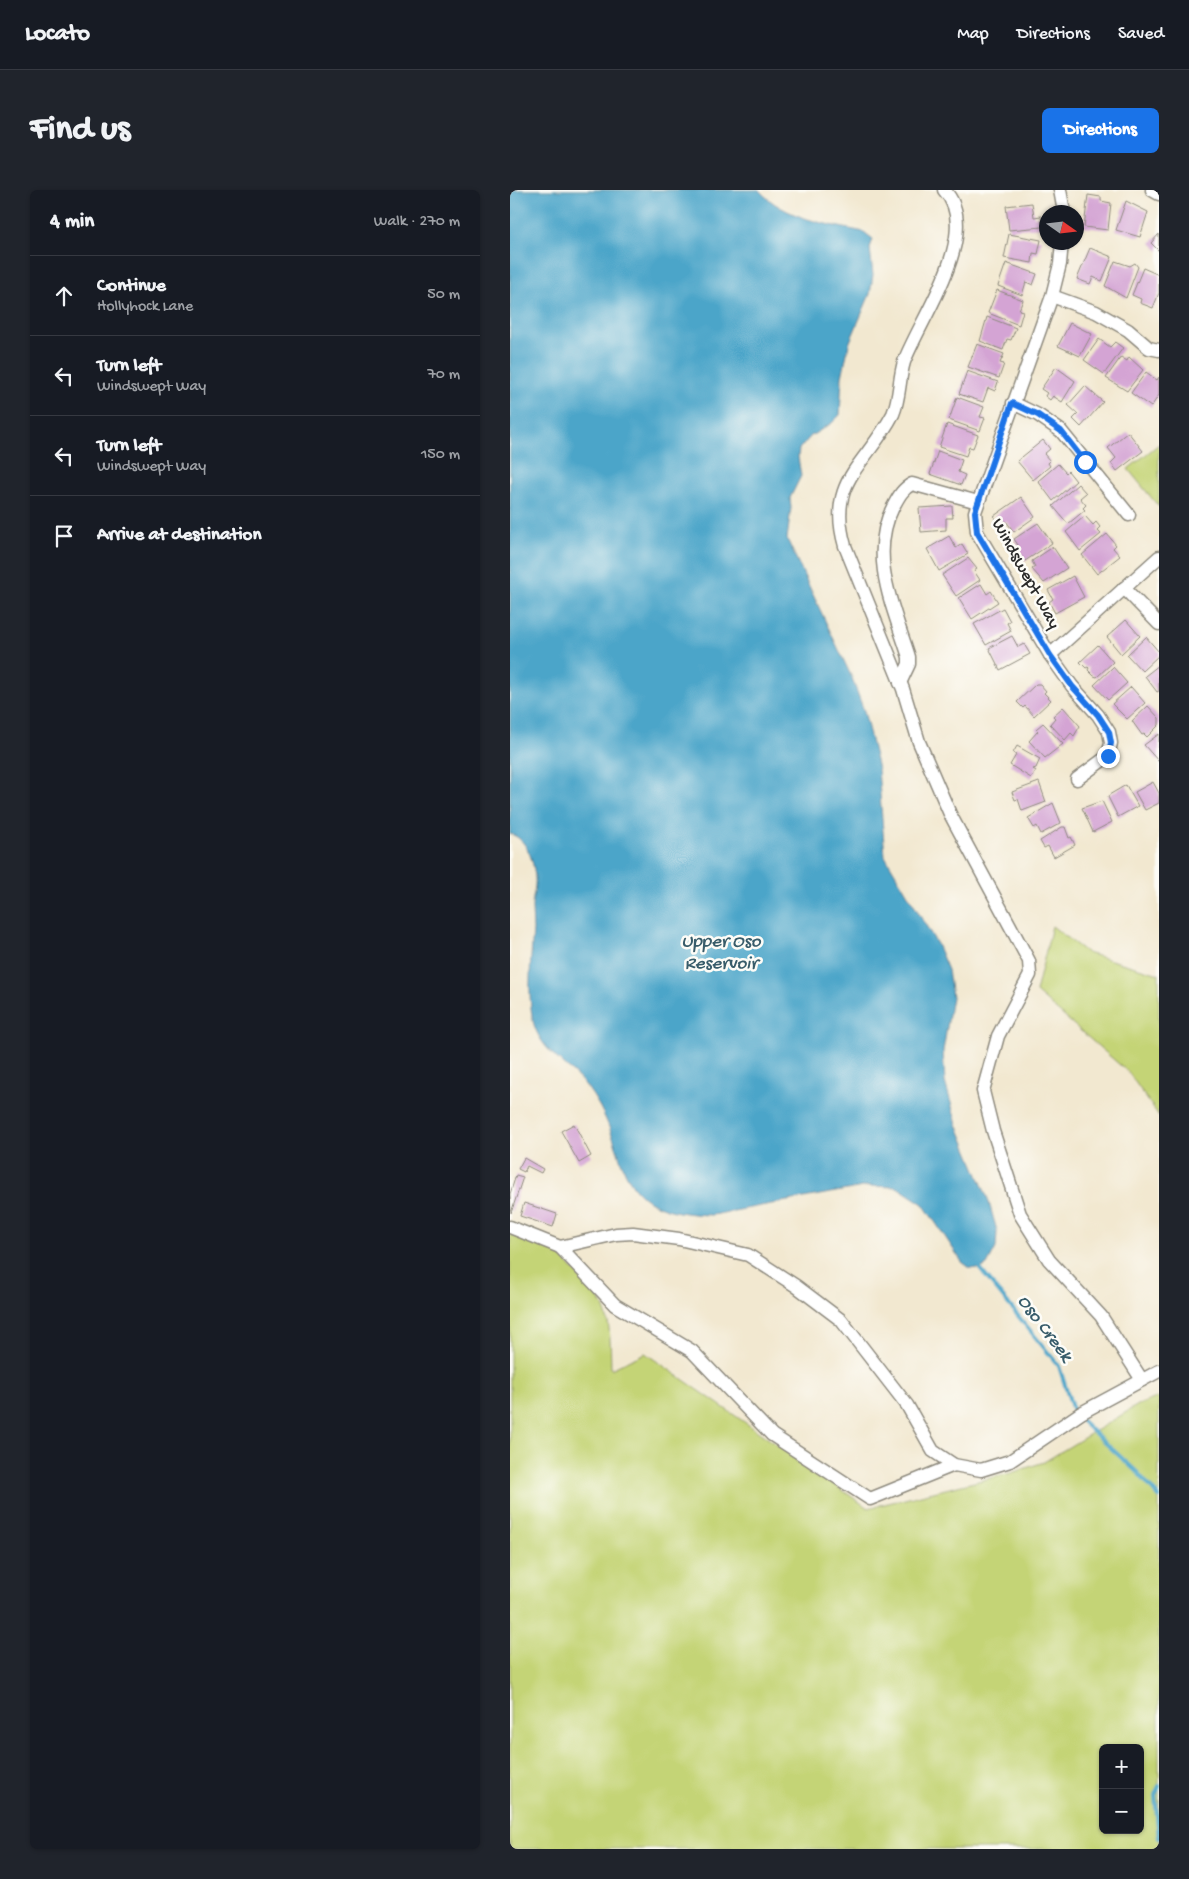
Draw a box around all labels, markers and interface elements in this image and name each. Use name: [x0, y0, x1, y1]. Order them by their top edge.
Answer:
text: Locato: [25, 20, 90, 49]
text: Map: [957, 24, 989, 45]
text: Directions: [1017, 24, 1090, 45]
text: Saved: [1118, 24, 1164, 45]
button: Directions: [1042, 108, 1159, 153]
text: Find us: [30, 110, 130, 151]
north arrow: [1039, 205, 1084, 250]
text: 4 min: [50, 210, 94, 235]
text: Walk · 270 m: [374, 213, 460, 232]
text: Continue: [97, 275, 166, 298]
icon: ahead: [50, 282, 78, 310]
text: 50 m: [427, 286, 460, 305]
text: Hollyhock Lane: [97, 298, 193, 317]
text: Turn left: [97, 355, 161, 378]
icon: left: [50, 362, 78, 390]
text: 70 m: [427, 366, 460, 385]
text: Windswept Way: [97, 378, 206, 397]
text: Turn left: [97, 435, 161, 458]
icon: left: [50, 442, 78, 470]
text: 150 m: [421, 446, 460, 465]
route start: [1074, 451, 1097, 474]
text: Windswept Way: [97, 458, 206, 477]
street label: Windswept Way: [986, 515, 1064, 633]
icon: arrive: [50, 522, 78, 550]
text: Arrive at destination: [97, 524, 261, 547]
route end: [1097, 745, 1120, 768]
water label: Upper Oso Reservoir: [682, 931, 762, 976]
water label: Oso Creek: [1011, 1291, 1078, 1368]
map controls: [1099, 1744, 1144, 1834]
button: +: [1099, 1744, 1144, 1789]
button: −: [1099, 1789, 1144, 1834]

